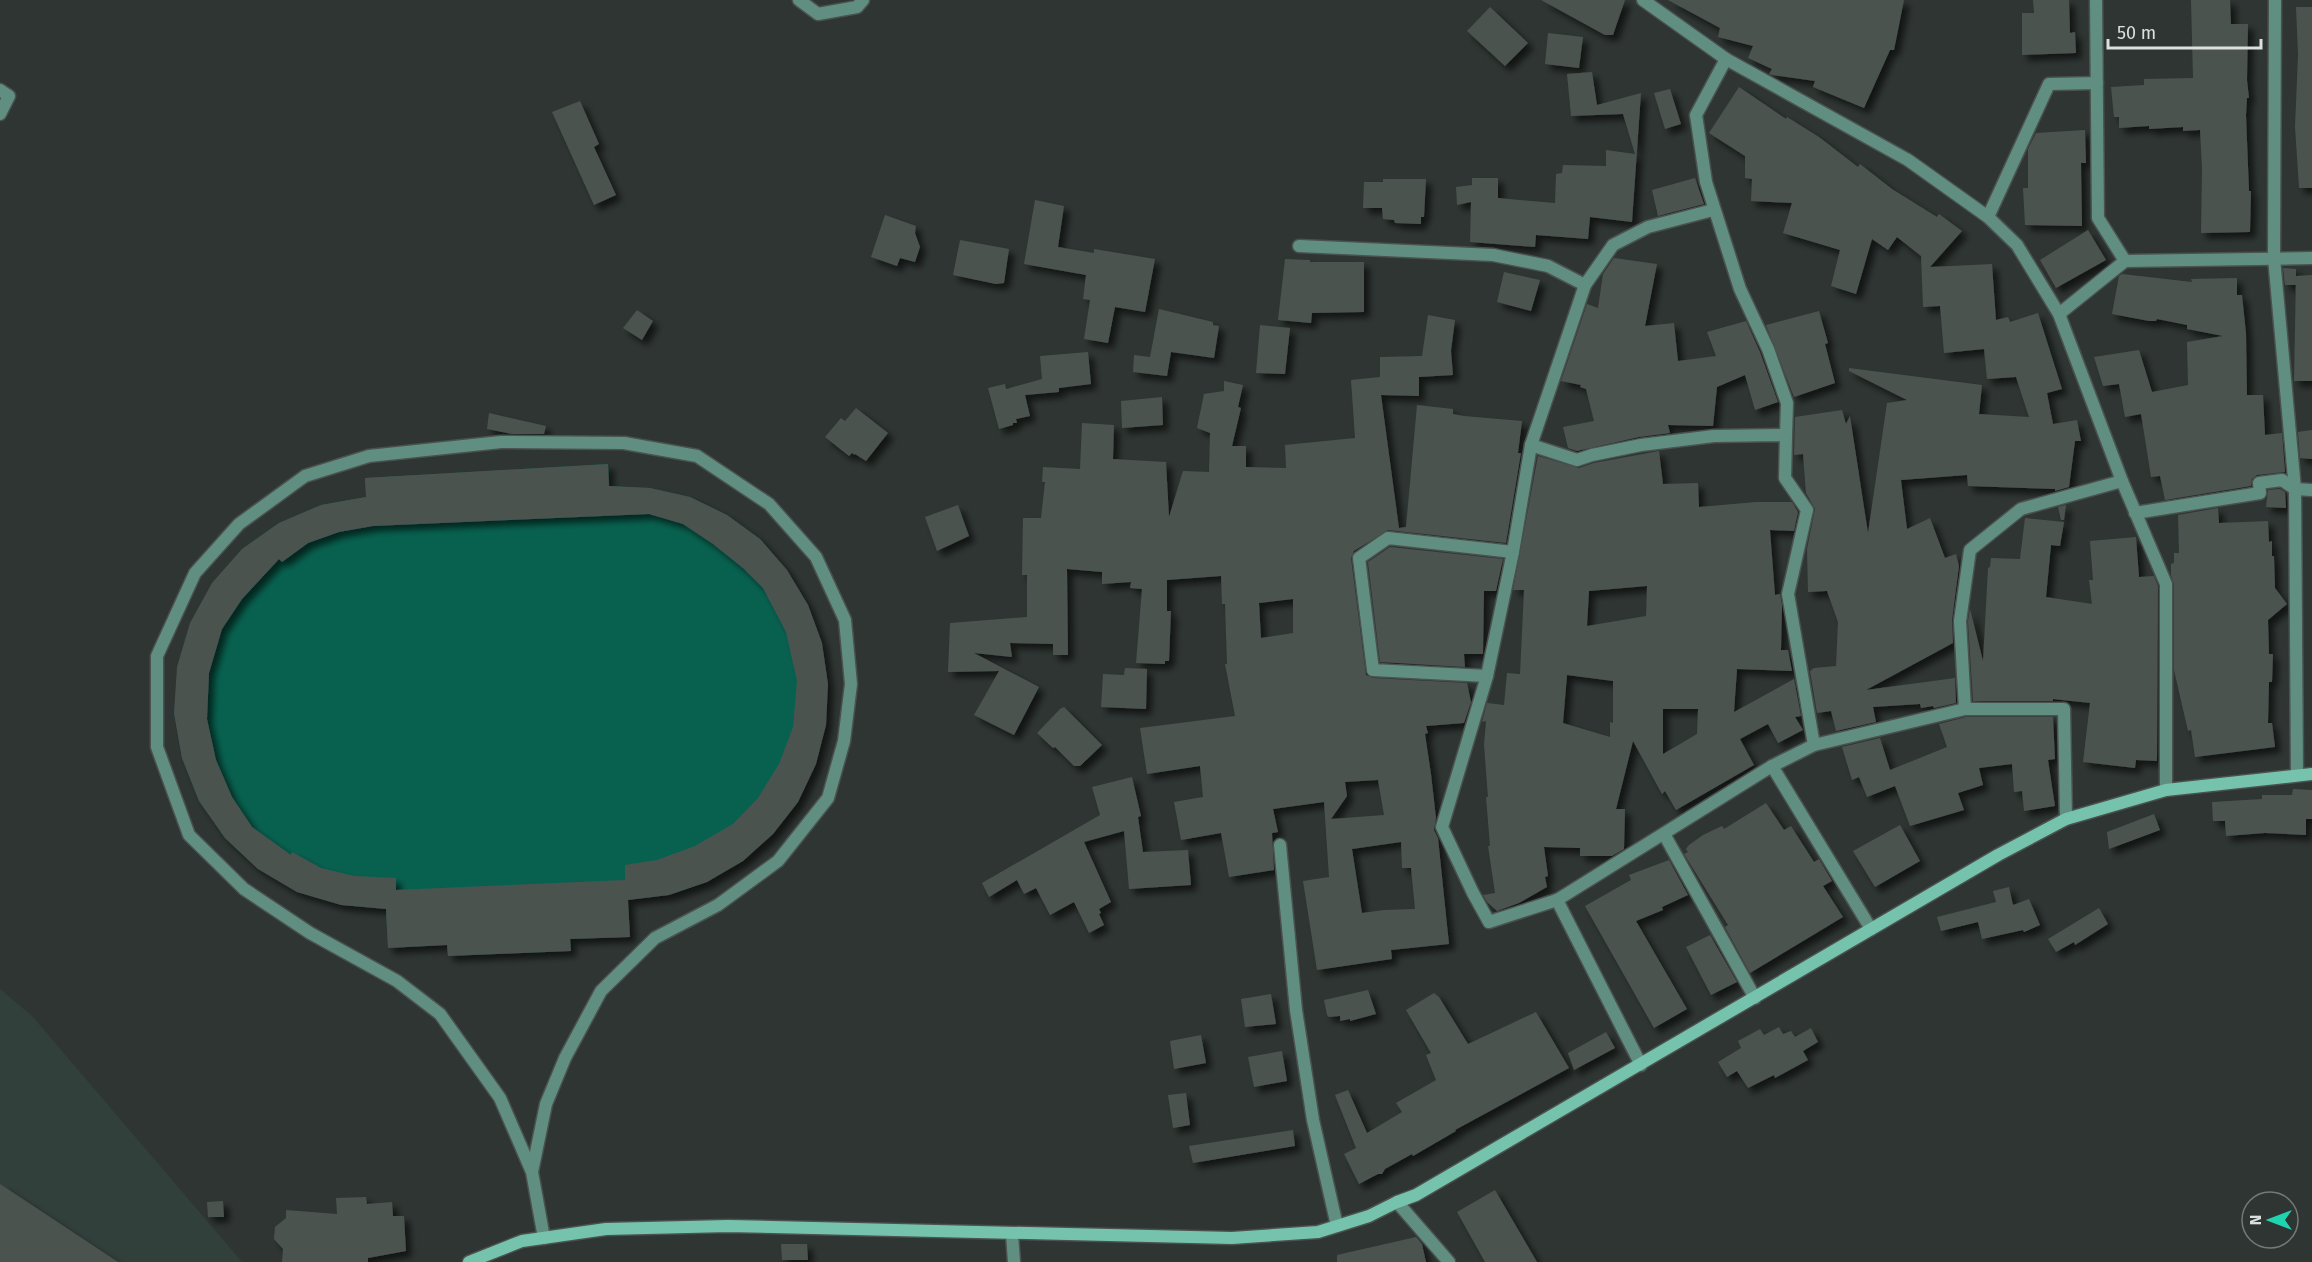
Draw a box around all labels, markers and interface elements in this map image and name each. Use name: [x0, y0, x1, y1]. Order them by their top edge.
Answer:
scale bar: [2108, 12, 2261, 50]
text: 50 m: [2117, 22, 2156, 44]
north arrow: [2240, 1190, 2300, 1250]
text: N: [2246, 1215, 2265, 1225]

